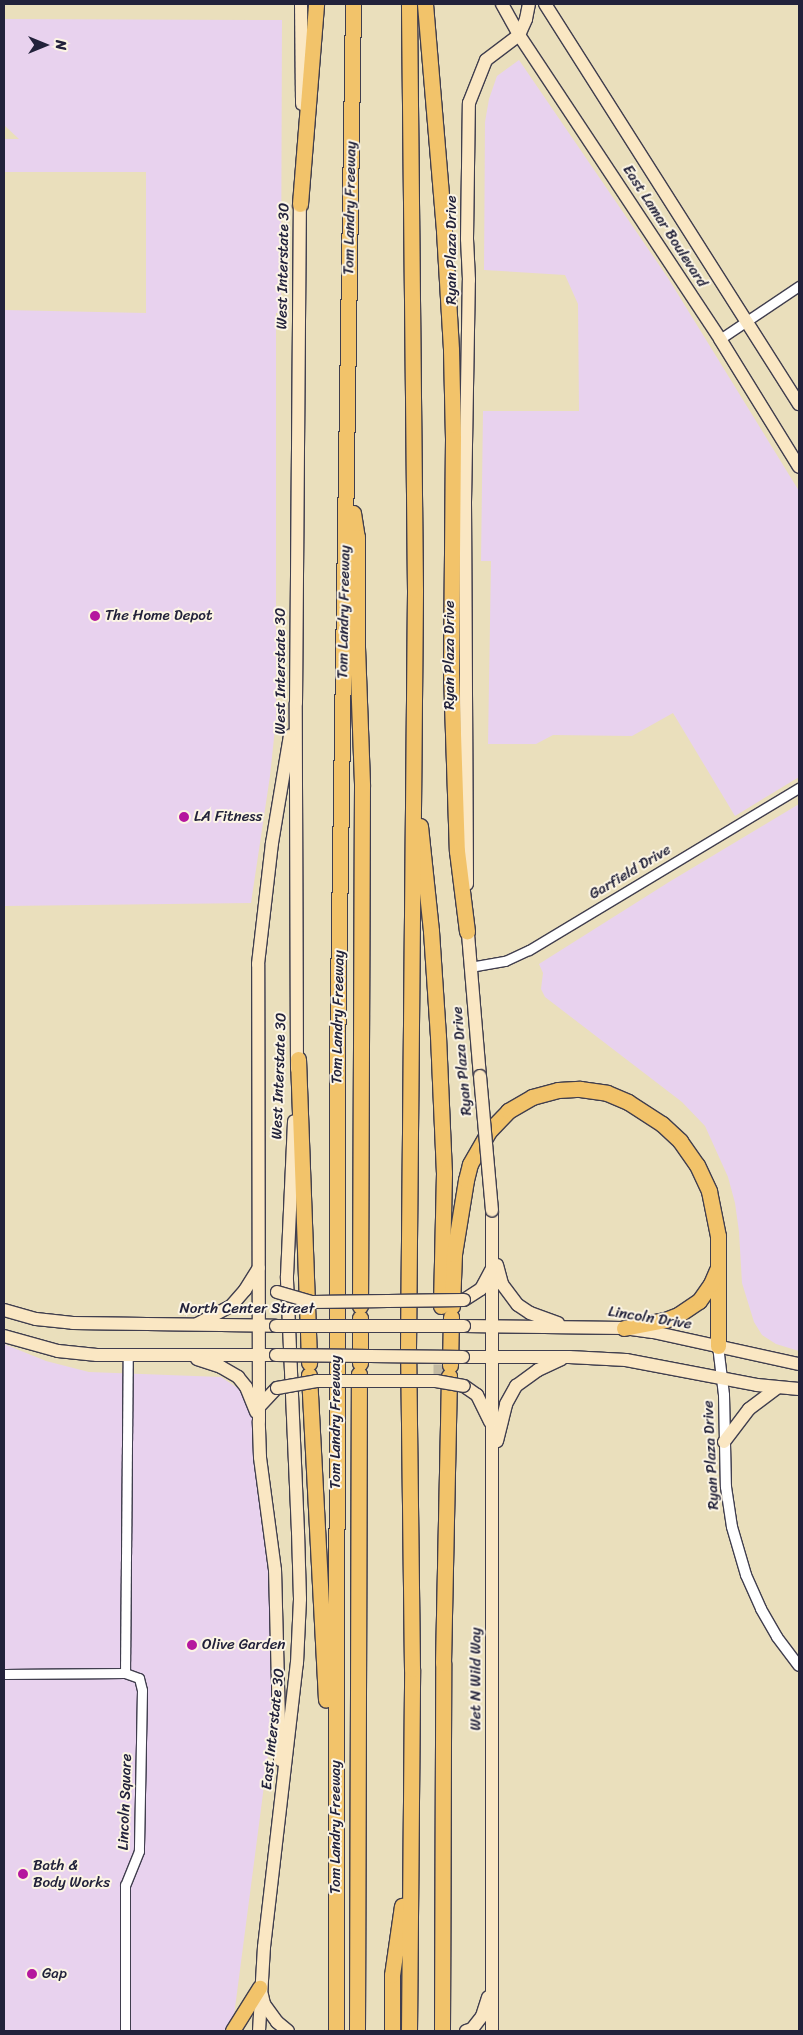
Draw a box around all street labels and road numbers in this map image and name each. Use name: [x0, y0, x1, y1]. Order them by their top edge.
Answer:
street label: Tom Landry Freeway: [340, 141, 360, 275]
street label: East Lamar Boulevard: [619, 162, 711, 290]
street label: Ryan Plaza Drive: [443, 195, 461, 305]
street label: West Interstate 30: [273, 202, 293, 330]
street label: Tom Landry Freeway: [334, 545, 354, 679]
street label: Ryan Plaza Drive: [441, 600, 459, 710]
street label: West Interstate 30: [272, 608, 290, 734]
street label: Garfield Drive: [586, 841, 674, 903]
street label: Tom Landry Freeway: [328, 950, 348, 1084]
street label: Ryan Plaza Drive: [448, 1006, 476, 1116]
street label: West Interstate 30: [268, 1012, 290, 1140]
street label: North Center Street: [179, 1300, 315, 1318]
street label: Lincoln Drive: [607, 1303, 693, 1333]
street label: Tom Landry Freeway: [327, 1355, 345, 1489]
street label: Ryan Plaza Drive: [699, 1400, 723, 1510]
street label: Wet N Wild Way: [467, 1628, 485, 1730]
street label: East Interstate 30: [258, 1667, 288, 1791]
street label: Lincoln Square: [114, 1754, 136, 1850]
street label: Tom Landry Freeway: [327, 1760, 345, 1894]

